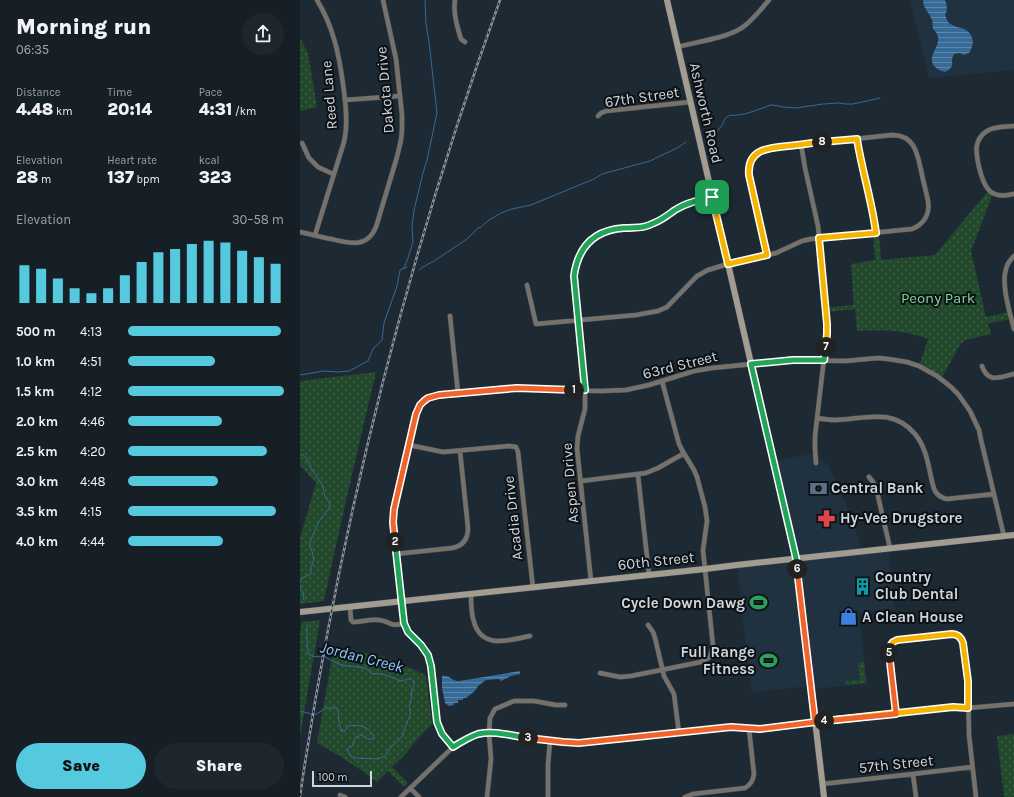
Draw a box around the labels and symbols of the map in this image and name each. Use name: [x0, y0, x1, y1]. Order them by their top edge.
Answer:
street label: Dakota Drive: [372, 46, 398, 134]
street label: Reed Lane: [317, 60, 341, 130]
street label: Ashworth Road: [686, 61, 726, 165]
street label: 67th Street: [604, 83, 681, 111]
pin: 8: [812, 132, 832, 152]
pin: [695, 180, 729, 214]
park label: Peony Park: [901, 289, 975, 307]
pin: 7: [816, 337, 836, 357]
street label: 63rd Street: [641, 347, 720, 383]
pin: 1: [564, 380, 584, 400]
street label: Aspen Drive: [558, 442, 582, 524]
street label: Acadia Drive: [500, 475, 526, 561]
bank icon: Central Bank: [808, 478, 828, 498]
place label: Central Bank: [831, 479, 924, 497]
pharmacy icon: Hy-Vee Drugstore: [817, 508, 837, 528]
place label: Hy-Vee Drugstore: [840, 509, 962, 527]
pin: 2: [385, 532, 405, 552]
street label: 60th Street: [617, 548, 696, 574]
pin: 6: [787, 559, 807, 579]
place label: Country Club Dental: [875, 568, 958, 603]
building icon: Country Club Dental: [852, 576, 872, 596]
sports icon: Cycle Down Dawg: [748, 593, 768, 613]
place label: Cycle Down Dawg: [621, 594, 745, 612]
shop icon: A Clean House: [839, 607, 859, 627]
place label: A Clean House: [862, 608, 964, 626]
water label: Jordan Creek: [318, 637, 406, 677]
place label: Full Range Fitness: [680, 643, 755, 678]
pin: 5: [879, 643, 899, 663]
sports icon: Full Range Fitness: [758, 651, 778, 671]
pin: 4: [814, 711, 834, 731]
pin: 3: [518, 728, 538, 748]
street label: 57th Street: [858, 751, 935, 777]
scale bar: [312, 769, 372, 788]

